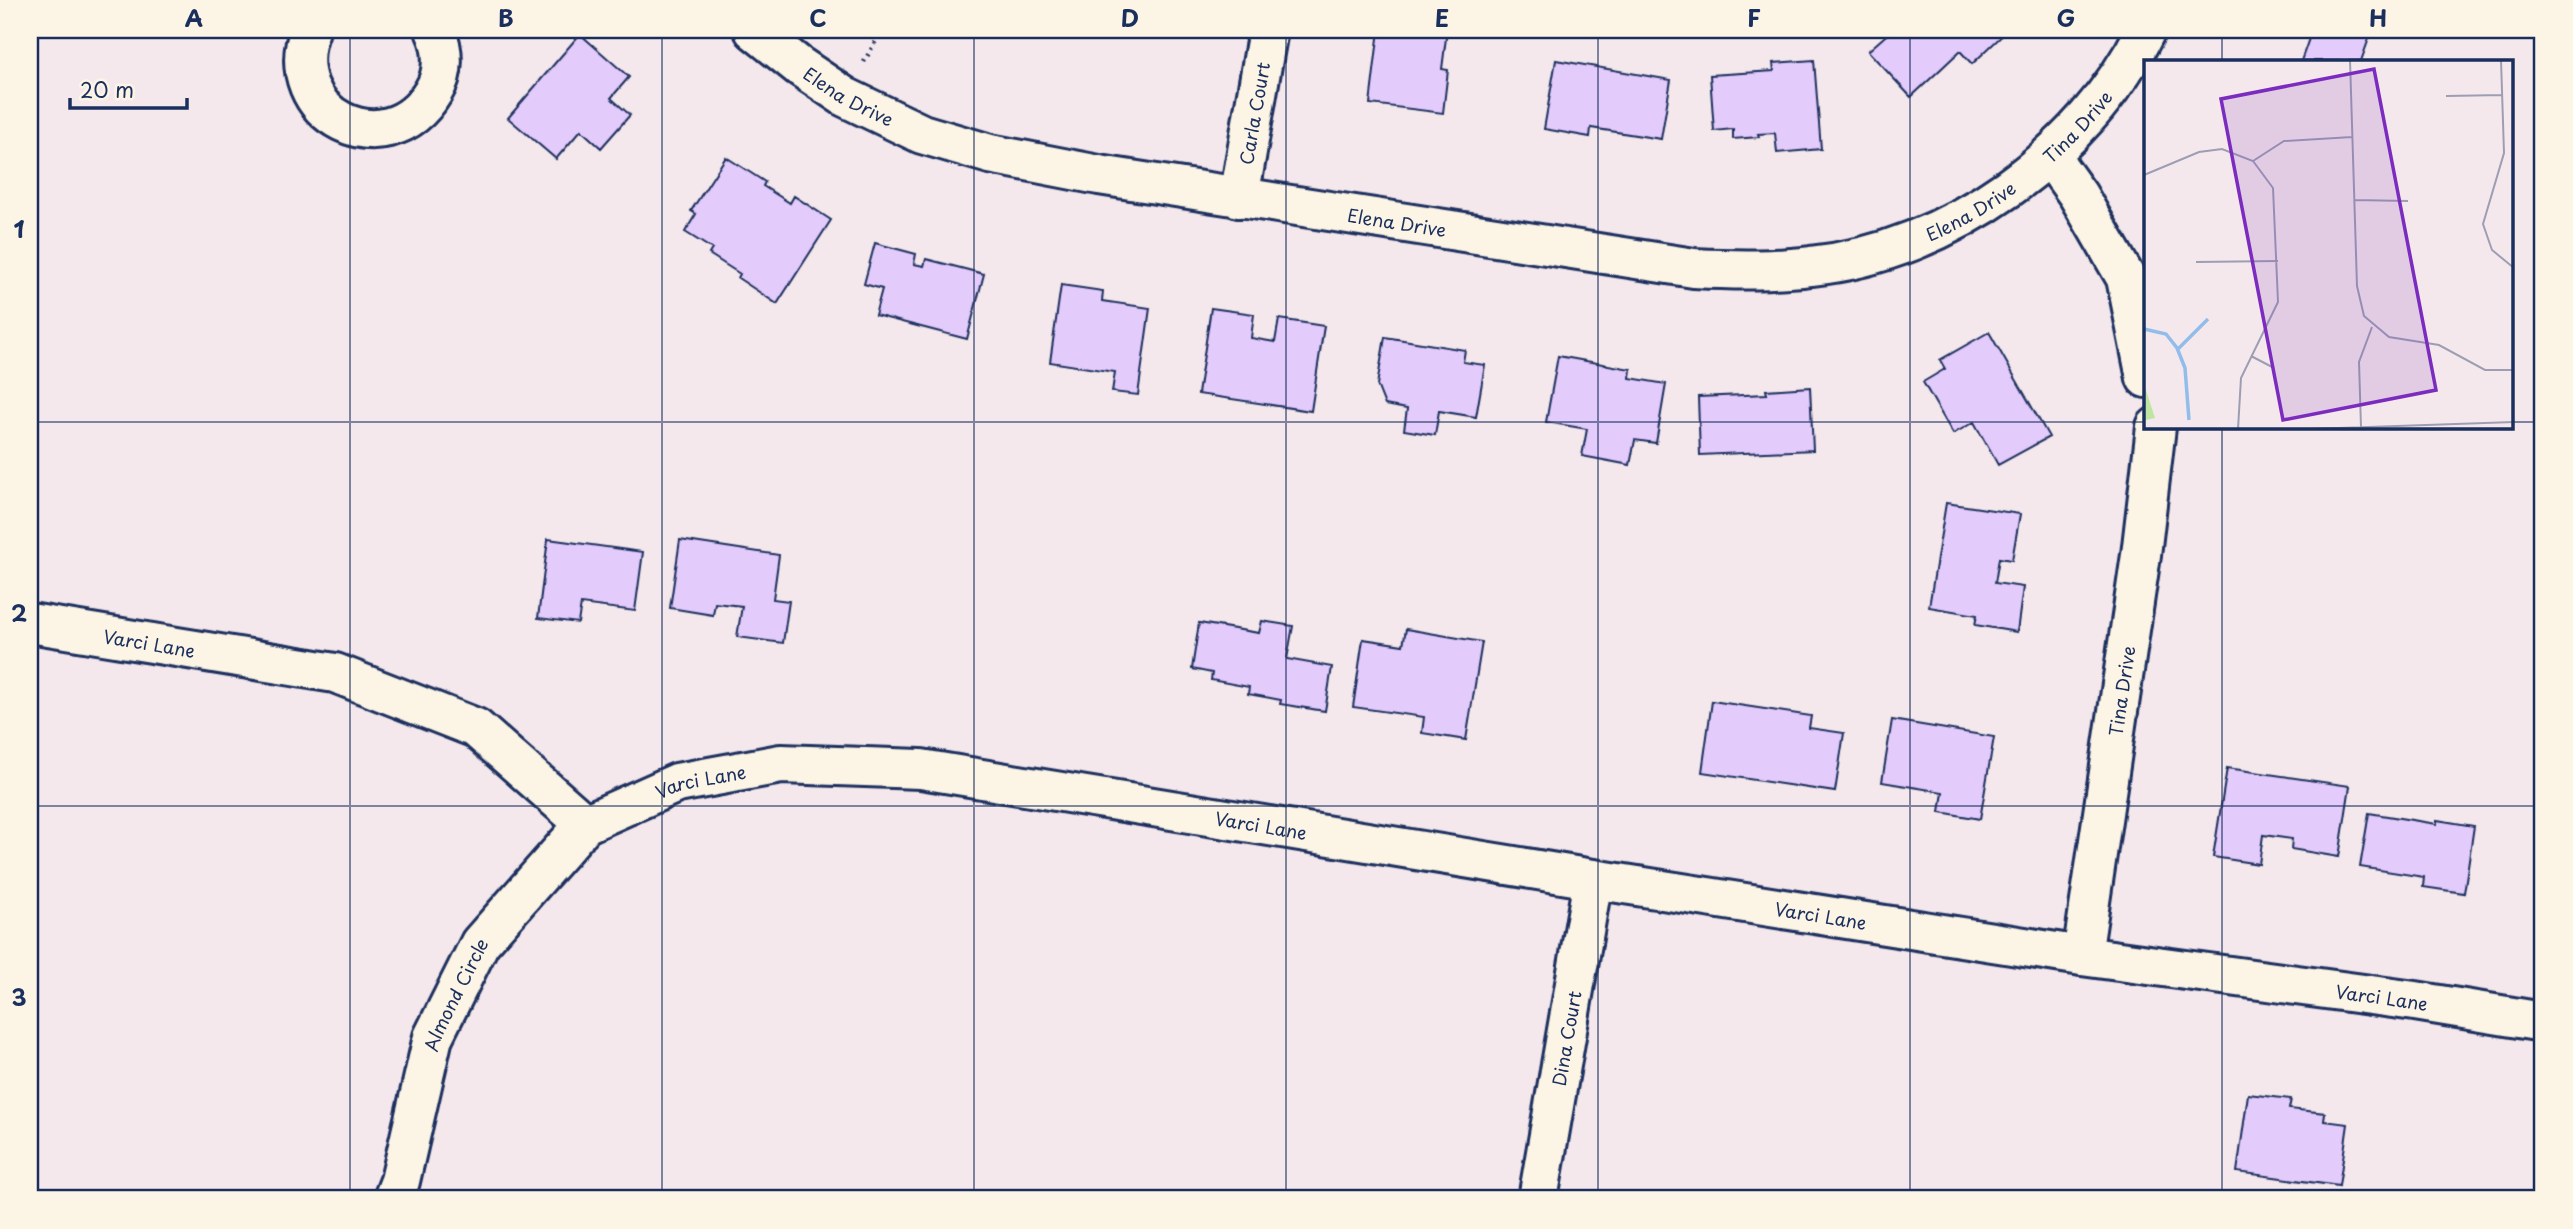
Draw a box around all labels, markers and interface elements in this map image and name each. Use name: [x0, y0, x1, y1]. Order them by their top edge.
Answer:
text: A: [185, 0, 203, 35]
text: B: [498, 0, 514, 35]
text: C: [809, 0, 827, 35]
text: D: [1121, 0, 1139, 35]
text: E: [1435, 0, 1449, 35]
text: F: [1747, 0, 1761, 35]
text: G: [2057, 0, 2075, 35]
text: H: [2369, 0, 2387, 35]
street label: Elena Drive: [799, 60, 898, 132]
street label: Carla Court: [1232, 60, 1276, 167]
inset map: [2144, 60, 2514, 429]
scale bar: [70, 66, 187, 110]
text: 20 m: [80, 73, 134, 105]
street label: Tina Drive: [2036, 84, 2118, 169]
street label: Elena Drive: [1921, 174, 2021, 247]
street label: Elena Drive: [1346, 201, 1448, 243]
text: 1: [14, 211, 25, 246]
text: 2: [11, 595, 27, 630]
street label: Varci Lane: [102, 622, 197, 663]
street label: Tina Drive: [2101, 644, 2141, 738]
street label: Varci Lane: [651, 757, 748, 805]
street label: Varci Lane: [1213, 804, 1309, 845]
street label: Varci Lane: [1773, 894, 1869, 935]
street label: Almond Circle: [417, 930, 493, 1054]
street label: Varci Lane: [2334, 977, 2430, 1016]
text: 3: [11, 979, 27, 1014]
street label: Dina Court: [1544, 989, 1587, 1088]

